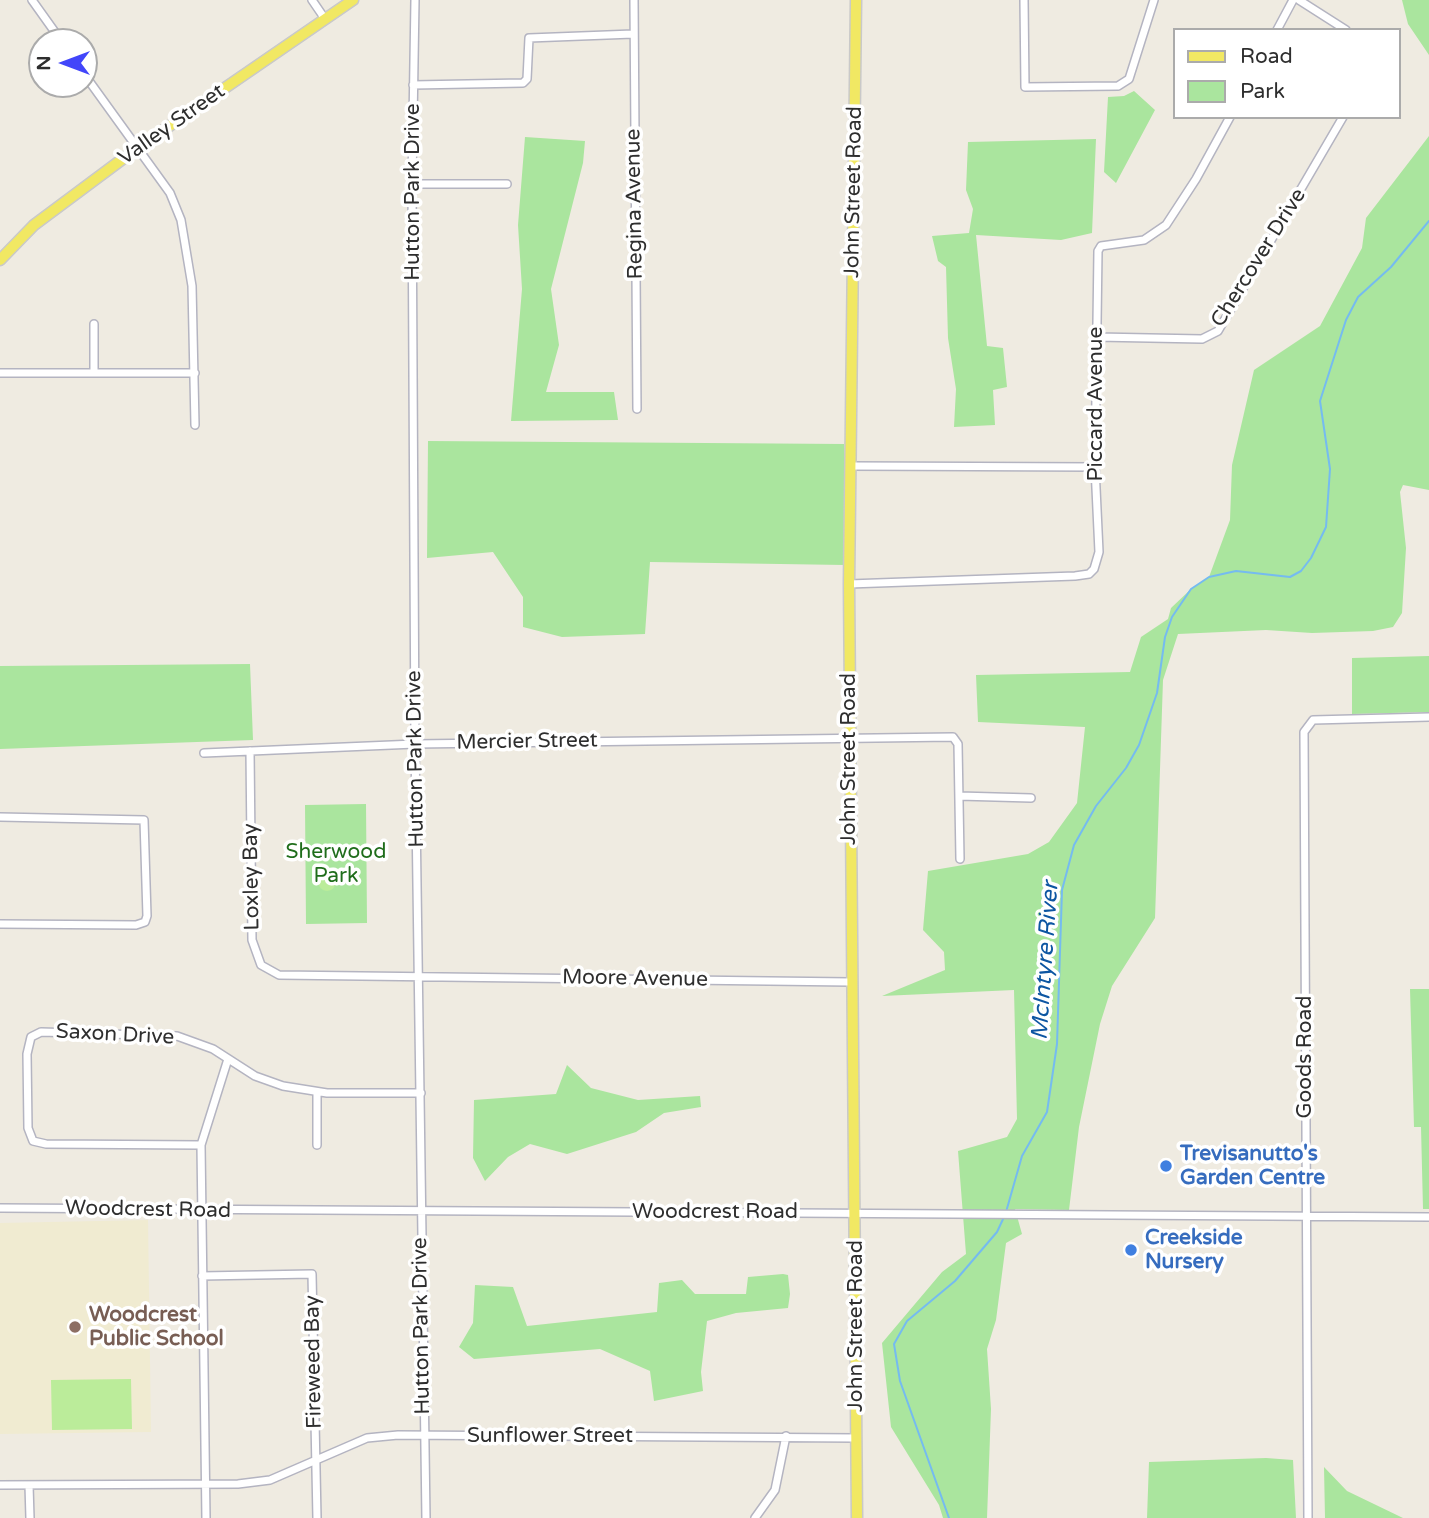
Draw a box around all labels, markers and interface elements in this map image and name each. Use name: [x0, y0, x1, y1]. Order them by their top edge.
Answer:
north arrow: [28, 28, 98, 98]
legend: [1174, 28, 1401, 119]
text: Road: [1240, 44, 1293, 69]
text: N: [33, 55, 55, 71]
street label: Valley Street: [114, 79, 230, 171]
text: Park: [1240, 79, 1285, 104]
street label: Hutton Park Drive: [400, 103, 426, 281]
street label: John Street Road: [840, 106, 868, 278]
street label: Regina Avenue: [621, 129, 649, 279]
street label: Chercover Drive: [1206, 184, 1312, 332]
street label: Piccard Avenue: [1083, 327, 1109, 481]
street label: Hutton Park Drive: [402, 670, 430, 848]
street label: John Street Road: [836, 673, 862, 845]
street label: Mercier Street: [456, 728, 598, 756]
street label: Loxley Bay: [238, 823, 266, 931]
park label: Sherwood Park: [286, 839, 386, 889]
water label: McIntyre River: [1027, 881, 1065, 1041]
street label: Moore Avenue: [562, 965, 708, 993]
street label: Goods Road: [1292, 996, 1318, 1118]
street label: Saxon Drive: [55, 1019, 175, 1051]
place label: Trevisanutto's Garden Centre: [1180, 1141, 1325, 1191]
marker: Trevisanutto's Garden Centre: [1158, 1158, 1174, 1174]
street label: Woodcrest Road: [65, 1196, 231, 1224]
street label: Woodcrest Road: [632, 1199, 798, 1225]
place label: Creekside Nursery: [1145, 1225, 1243, 1275]
street label: Hutton Park Drive: [408, 1237, 436, 1415]
street label: John Street Road: [843, 1240, 869, 1412]
marker: Creekside Nursery: [1123, 1242, 1139, 1258]
street label: Fireweed Bay: [300, 1295, 328, 1429]
place label: Woodcrest Public School: [89, 1302, 224, 1352]
marker: Woodcrest Public School: [67, 1319, 83, 1335]
street label: Sunflower Street: [467, 1423, 633, 1449]

